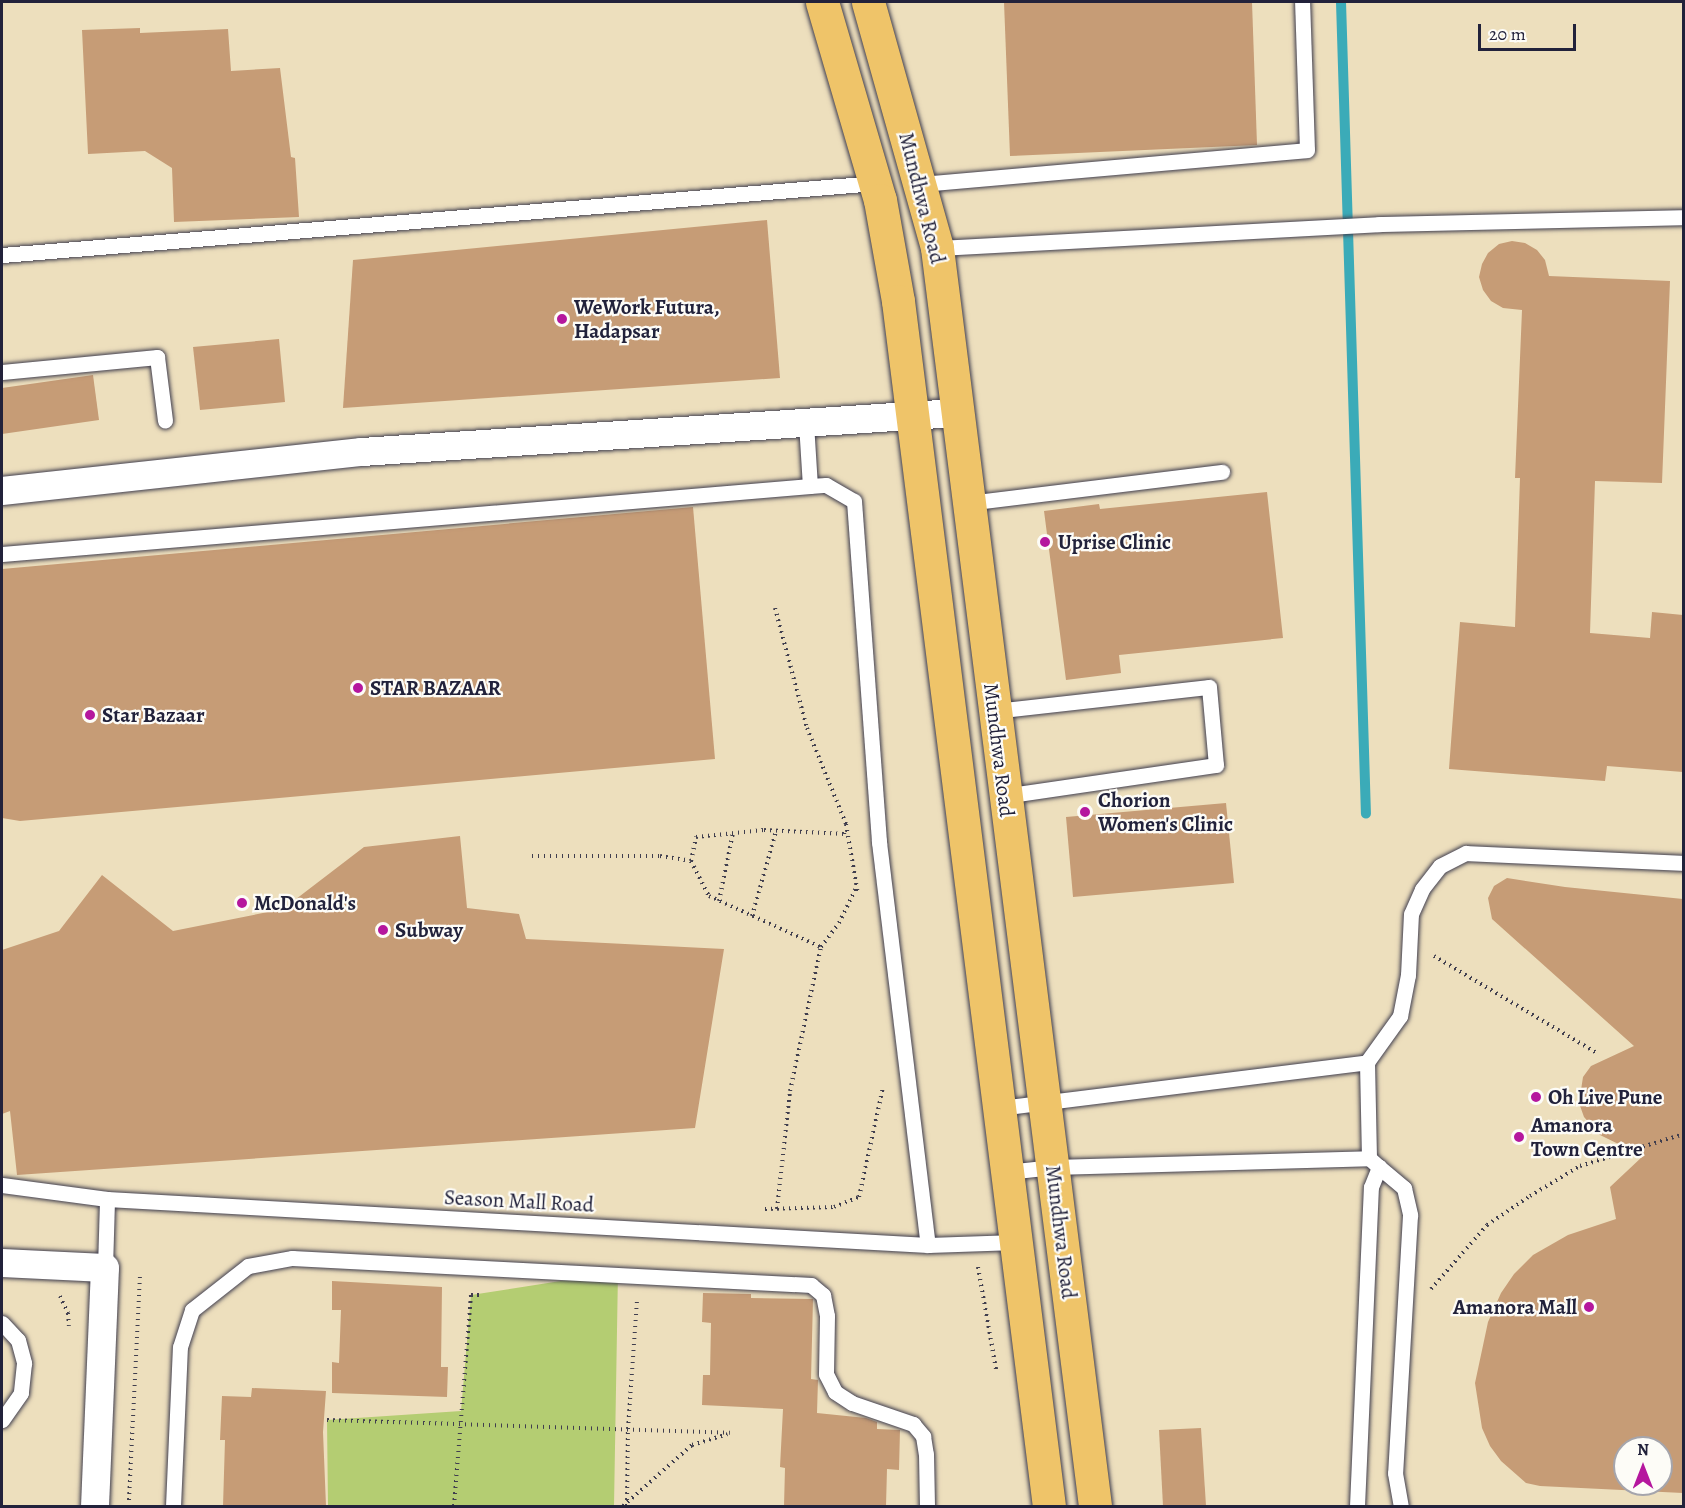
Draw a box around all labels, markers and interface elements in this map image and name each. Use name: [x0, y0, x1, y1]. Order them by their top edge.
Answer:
scale bar: [1481, 12, 1578, 50]
text: 20 m: [1489, 22, 1526, 46]
street label: Mundhwa Road: [894, 130, 950, 266]
place label: WeWork Futura, Hadapsar: [574, 294, 720, 344]
marker: WeWork Futura, Hadapsar: [555, 312, 569, 326]
place label: Uprise Clinic: [1058, 529, 1171, 555]
marker: Uprise Clinic: [1036, 533, 1054, 551]
place label: STAR BAZAAR: [370, 675, 501, 701]
marker: STAR BAZAAR: [351, 681, 365, 695]
street label: Mundhwa Road: [978, 682, 1020, 818]
place label: Star Bazaar: [102, 702, 205, 728]
marker: Star Bazaar: [83, 708, 97, 722]
place label: Chorion Women's Clinic: [1098, 787, 1233, 837]
marker: Chorion Women's Clinic: [1076, 803, 1094, 821]
place label: McDonald's: [254, 890, 356, 916]
marker: McDonald's: [235, 896, 249, 910]
place label: Subway: [395, 917, 463, 943]
marker: Subway: [376, 923, 390, 937]
place label: Oh Live Pune: [1548, 1084, 1662, 1110]
marker: Oh Live Pune: [1529, 1090, 1543, 1104]
place label: Amanora Town Centre: [1531, 1112, 1643, 1162]
marker: Amanora Town Centre: [1512, 1130, 1526, 1144]
street label: Mundhwa Road: [1040, 1164, 1082, 1300]
street label: Season Mall Road: [443, 1184, 595, 1218]
place label: Amanora Mall: [1453, 1294, 1577, 1320]
marker: Amanora Mall: [1582, 1300, 1596, 1314]
north arrow: [1613, 1436, 1673, 1496]
text: N: [1637, 1439, 1649, 1461]

